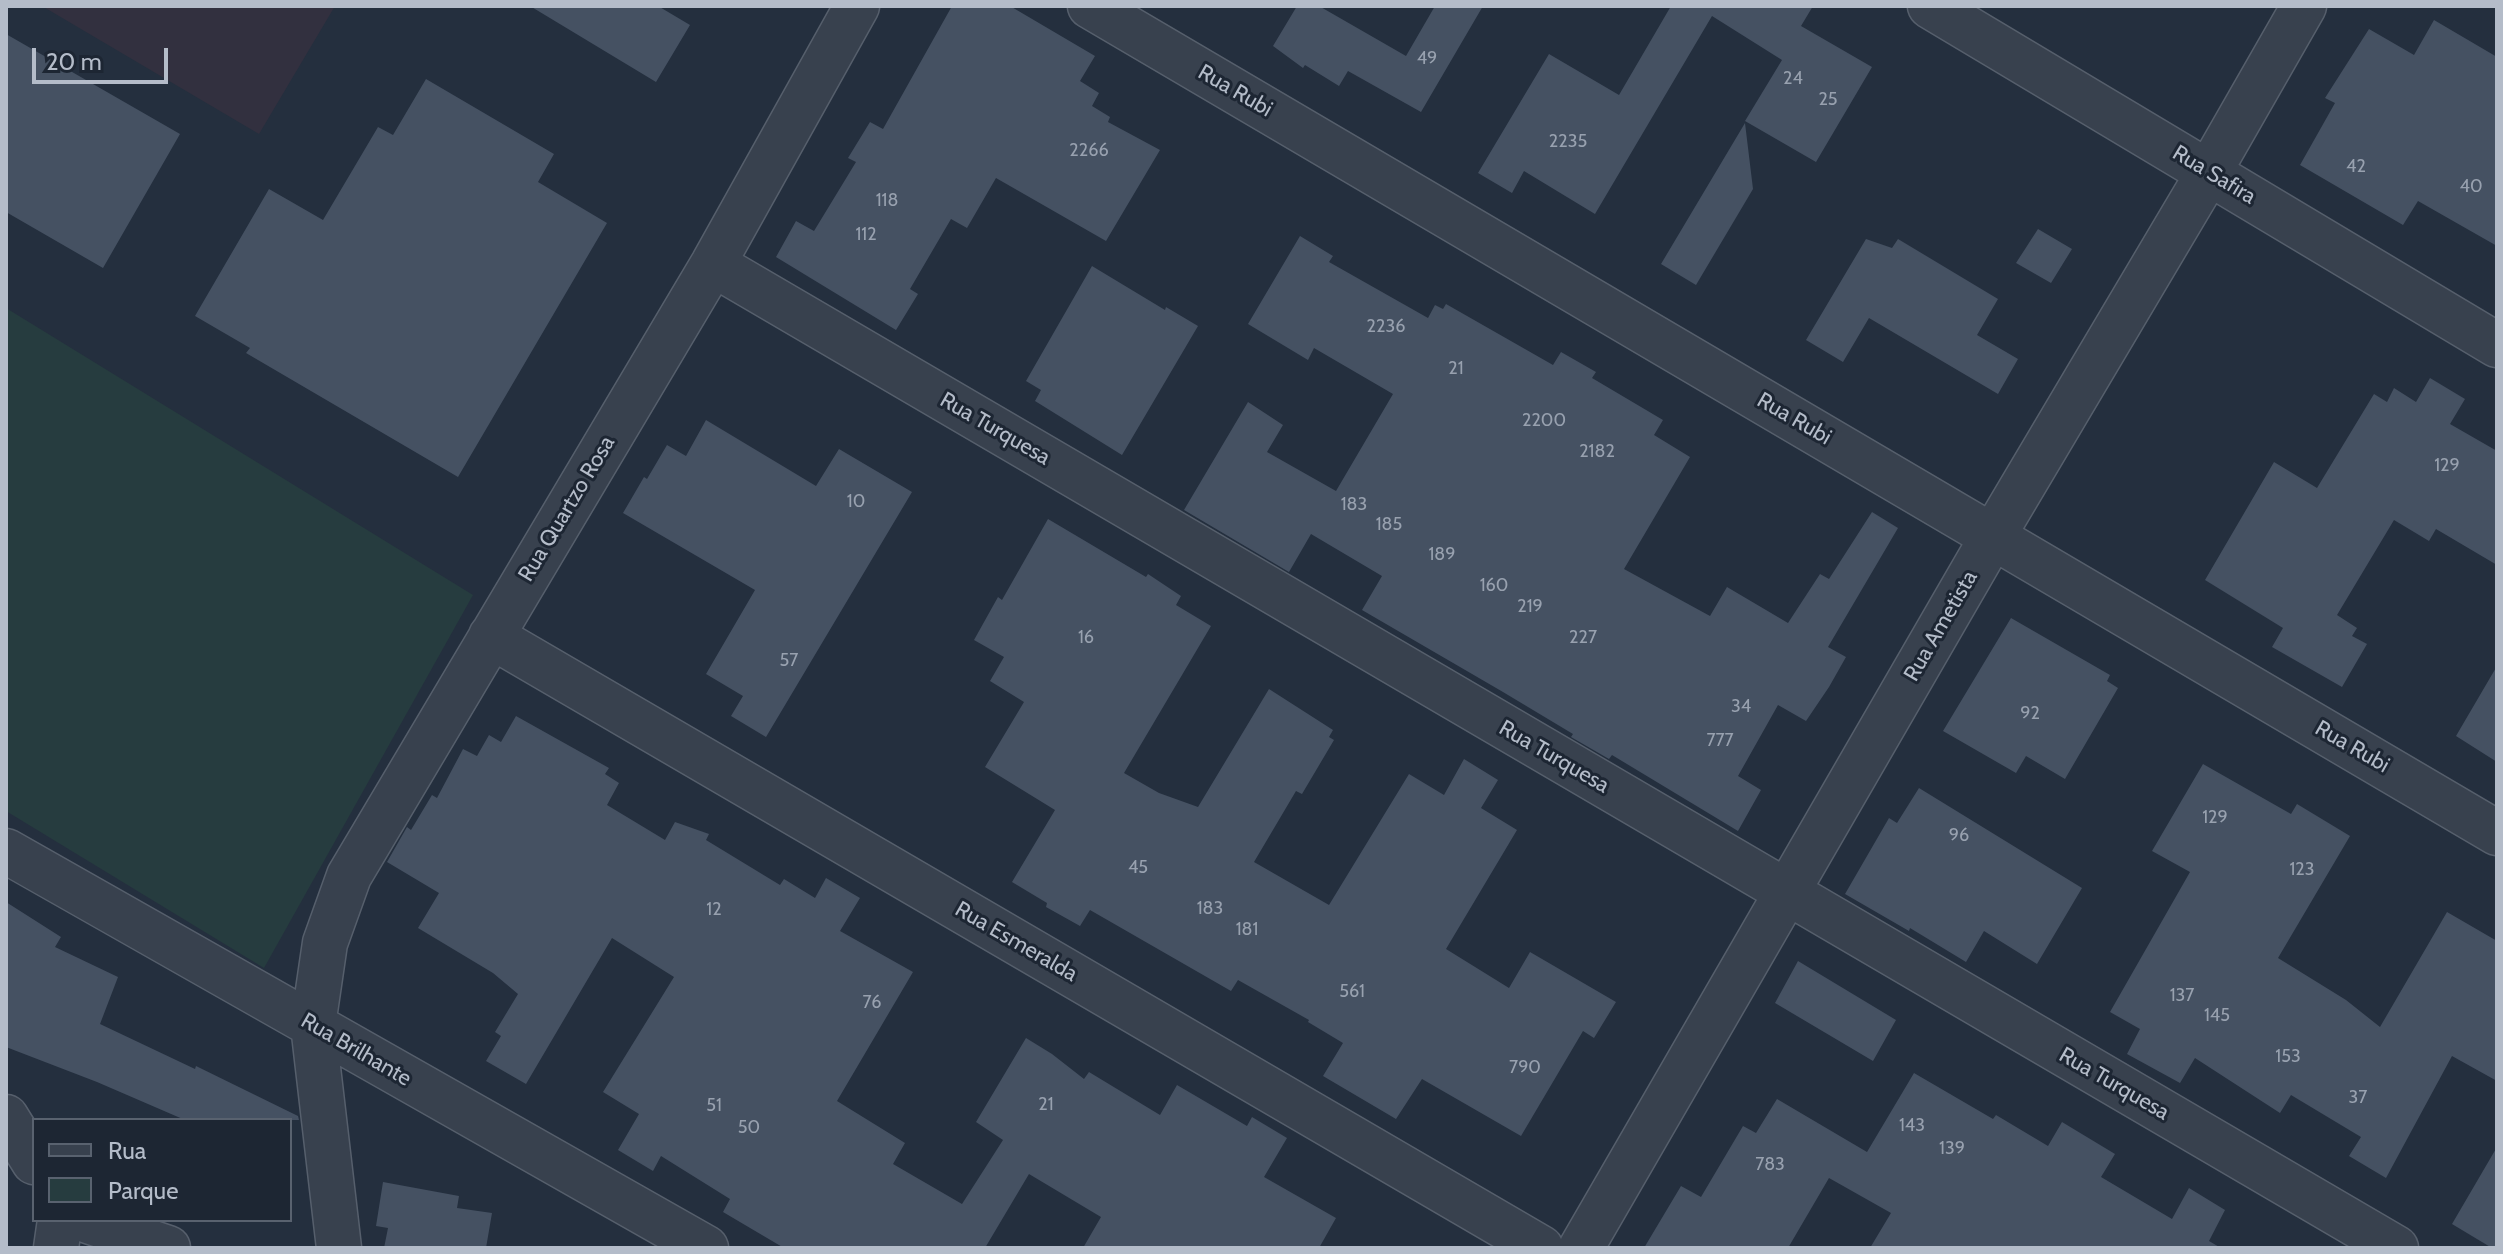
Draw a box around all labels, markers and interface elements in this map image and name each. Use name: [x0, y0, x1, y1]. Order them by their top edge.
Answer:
scale bar: [36, 32, 172, 82]
text: 20 m: [46, 47, 102, 76]
house number: 49: [1417, 48, 1437, 70]
street label: Rua Rubi: [1193, 59, 1277, 123]
house number: 24: [1783, 68, 1803, 90]
house number: 25: [1818, 89, 1838, 111]
house number: 2235: [1549, 131, 1587, 153]
house number: 2266: [1069, 140, 1109, 162]
street label: Rua Safira: [2167, 140, 2261, 210]
house number: 42: [2346, 156, 2366, 178]
house number: 40: [2460, 176, 2482, 198]
house number: 118: [876, 190, 898, 212]
house number: 112: [855, 224, 877, 246]
house number: 2236: [1367, 316, 1405, 338]
house number: 21: [1448, 358, 1464, 380]
street label: Rua Turquesa: [935, 387, 1055, 471]
street label: Rua Rubi: [1752, 387, 1836, 451]
house number: 2200: [1522, 410, 1566, 432]
street label: Rua Quartzo Rosa: [513, 431, 621, 587]
house number: 2182: [1579, 441, 1615, 463]
house number: 129: [2434, 455, 2460, 477]
house number: 10: [847, 491, 865, 513]
house number: 183: [1341, 494, 1367, 516]
house number: 185: [1376, 514, 1402, 536]
house number: 189: [1429, 544, 1455, 566]
street label: Rua Ametista: [1899, 566, 1983, 686]
house number: 160: [1480, 575, 1508, 597]
house number: 219: [1517, 596, 1543, 618]
house number: 16: [1078, 627, 1094, 649]
house number: 227: [1569, 627, 1597, 649]
house number: 57: [780, 650, 798, 672]
house number: 34: [1731, 696, 1751, 718]
house number: 92: [2020, 703, 2040, 725]
street label: Rua Turquesa: [1494, 715, 1614, 799]
street label: Rua Rubi: [2310, 715, 2394, 779]
house number: 777: [1706, 730, 1734, 752]
house number: 129: [2202, 807, 2228, 829]
house number: 96: [1949, 825, 1969, 847]
house number: 45: [1128, 857, 1148, 879]
house number: 123: [2289, 859, 2315, 881]
street label: Rua Esmeralda: [950, 896, 1082, 988]
house number: 183: [1197, 898, 1223, 920]
house number: 12: [706, 899, 722, 921]
house number: 181: [1236, 919, 1258, 941]
house number: 561: [1339, 981, 1365, 1003]
house number: 137: [2170, 985, 2194, 1007]
house number: 76: [863, 992, 881, 1014]
house number: 145: [2204, 1005, 2230, 1027]
street label: Rua Brilhante: [296, 1008, 416, 1092]
street label: Rua Turquesa: [2054, 1042, 2174, 1126]
house number: 153: [2275, 1046, 2301, 1068]
house number: 790: [1509, 1057, 1541, 1079]
house number: 37: [2349, 1087, 2367, 1109]
house number: 21: [1038, 1094, 1054, 1116]
house number: 51: [706, 1095, 722, 1117]
house number: 143: [1899, 1115, 1925, 1137]
house number: 50: [738, 1117, 760, 1139]
legend: [32, 1118, 292, 1222]
text: Rua: [108, 1136, 146, 1165]
house number: 139: [1939, 1138, 1965, 1160]
house number: 783: [1755, 1154, 1785, 1176]
text: Parque: [108, 1176, 178, 1205]

